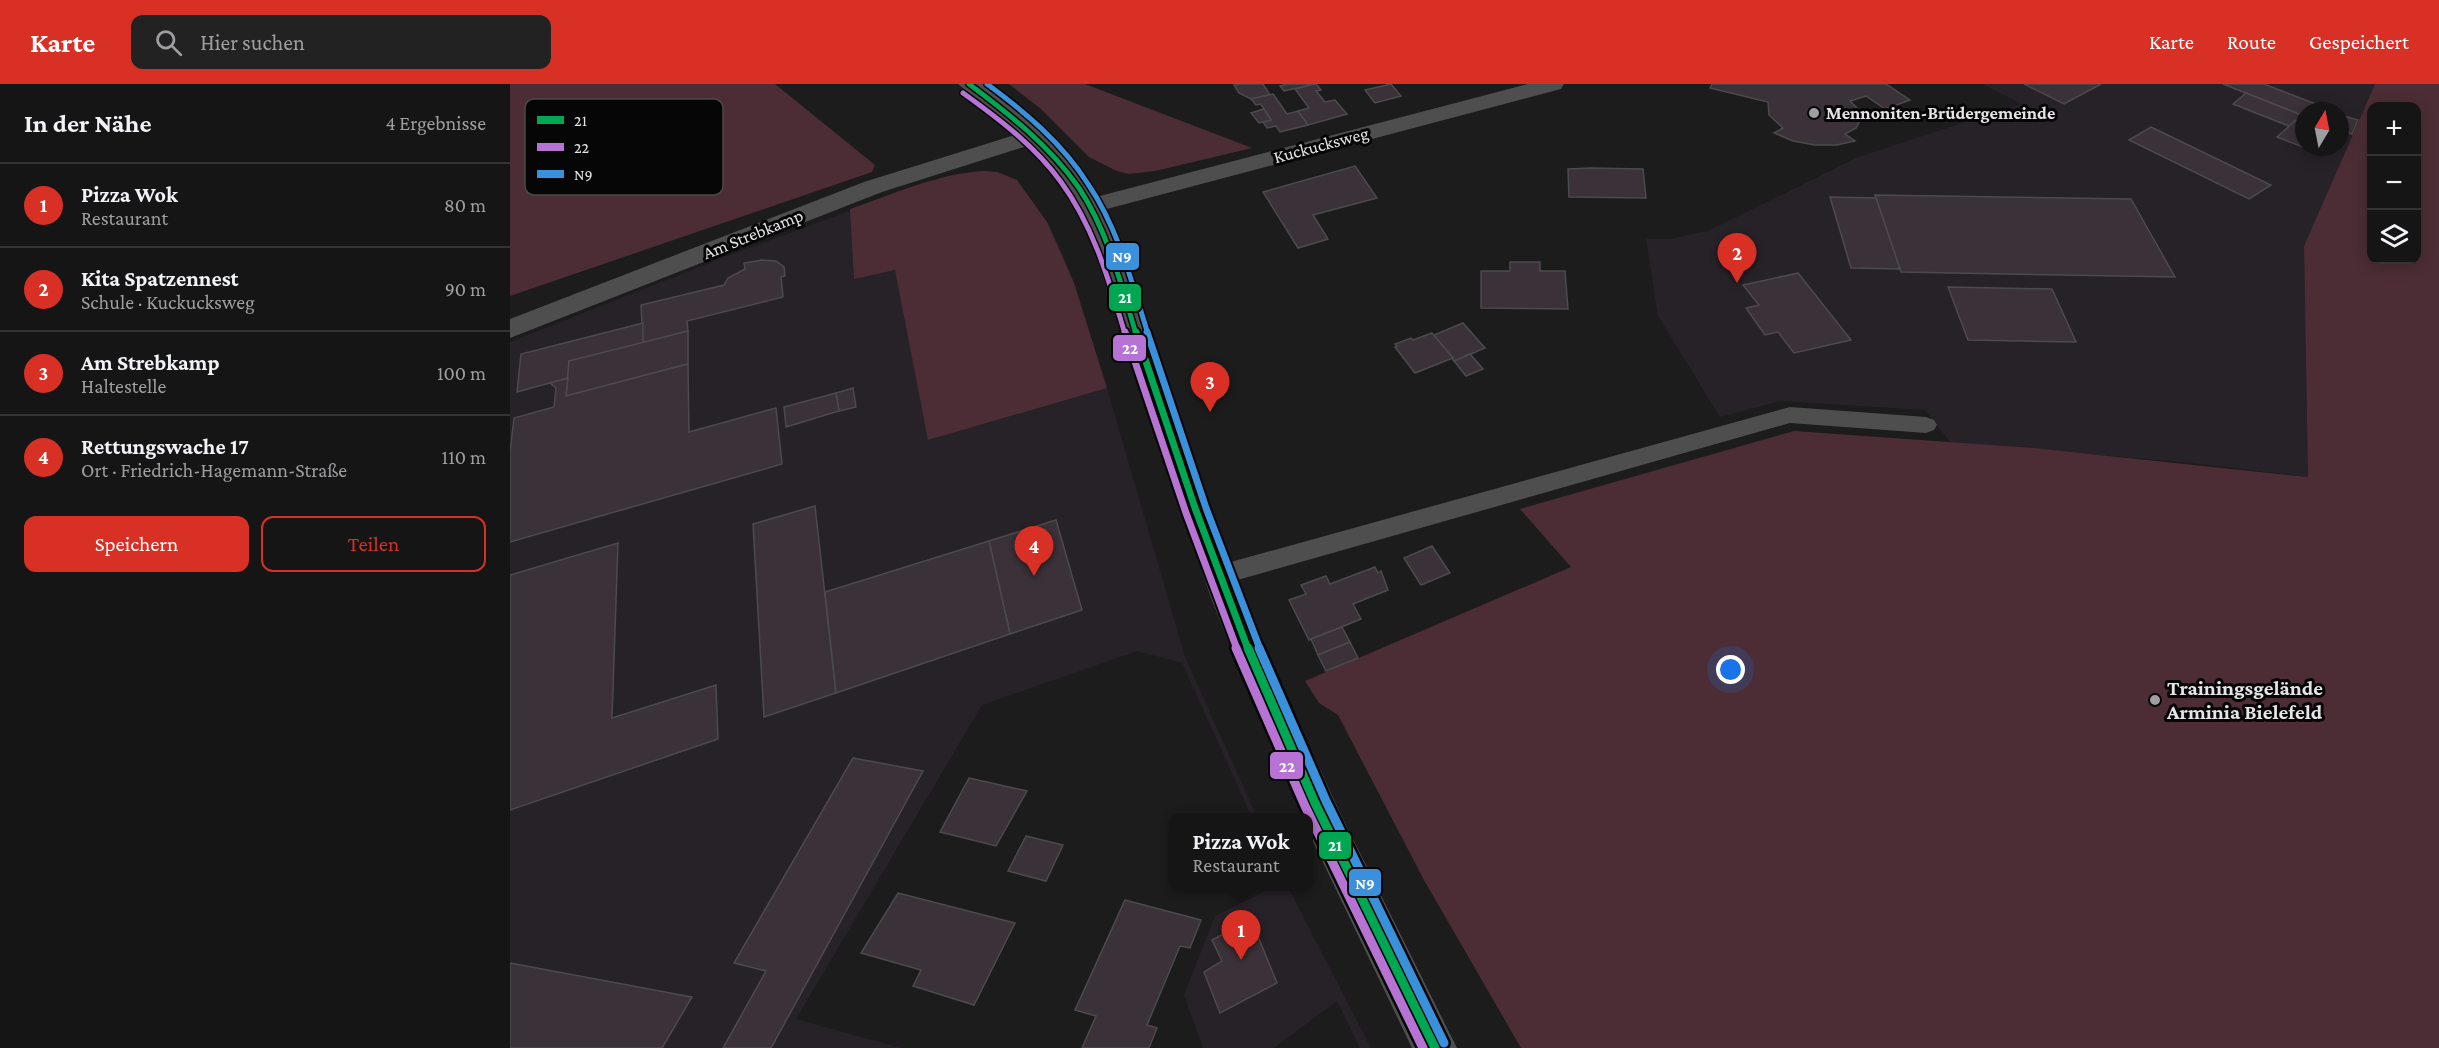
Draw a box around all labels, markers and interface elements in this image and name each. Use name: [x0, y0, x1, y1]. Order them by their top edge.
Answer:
search box: [131, 15, 551, 69]
icon: search: [152, 26, 185, 59]
text: Karte: [30, 27, 95, 58]
text: Hier suchen: [200, 30, 305, 55]
text: Karte: [2149, 30, 2194, 54]
text: Route: [2227, 30, 2276, 54]
text: Gespeichert: [2309, 30, 2409, 54]
legend: [525, 99, 723, 195]
north arrow: [2295, 102, 2349, 156]
map controls: [2367, 102, 2421, 264]
button: +: [2367, 102, 2421, 156]
place label: Mennoniten-Brüdergemeinde: [1826, 103, 2055, 123]
marker: Mennoniten-Brüdergemeinde: [1807, 106, 1821, 120]
text: In der Nähe: [24, 109, 152, 138]
text: 4 Ergebnisse: [385, 112, 486, 134]
text: 21: [574, 112, 587, 129]
street label: Kuckucksweg: [1271, 123, 1371, 167]
text: 22: [574, 139, 590, 156]
button: −: [2367, 156, 2421, 210]
text: N9: [574, 166, 593, 183]
text: Pizza Wok: [81, 182, 178, 207]
text: 1: [40, 194, 47, 216]
text: 80 m: [444, 194, 486, 216]
street label: Am Strebkamp: [700, 205, 806, 263]
text: Restaurant: [81, 207, 168, 229]
button: layers: [2367, 210, 2421, 264]
pin: 2: [1718, 234, 1756, 283]
line badge: N9: [1105, 242, 1140, 271]
text: N9: [1112, 248, 1132, 265]
text: Kita Spatzennest: [81, 266, 239, 291]
text: 2: [38, 278, 49, 300]
text: 90 m: [445, 278, 486, 300]
line badge: 21: [1108, 283, 1142, 312]
text: 21: [1118, 289, 1132, 306]
text: Schule · Kuckucksweg: [81, 291, 255, 313]
line badge: 22: [1112, 334, 1147, 362]
text: 22: [1122, 340, 1138, 357]
text: Am Strebkamp: [81, 350, 220, 375]
text: 3: [39, 362, 48, 384]
text: 100 m: [437, 362, 486, 384]
pin: 3: [1190, 362, 1230, 412]
text: Haltestelle: [81, 375, 166, 397]
text: Rettungswache 17: [81, 434, 249, 459]
text: 4: [38, 446, 49, 468]
text: 110 m: [442, 446, 486, 468]
text: Ort · Friedrich-Hagemann-Straße: [81, 459, 347, 481]
button: Speichern: [24, 516, 249, 572]
button: Teilen: [261, 516, 486, 572]
pin: 4: [1014, 526, 1054, 576]
your location: [1716, 655, 1745, 684]
place label: Trainingsgelände Arminia Bielefeld: [2166, 676, 2323, 724]
marker: Trainingsgelände Arminia Bielefeld: [2148, 693, 2162, 707]
line badge: 22: [1269, 751, 1304, 780]
text: 22: [1279, 758, 1295, 775]
popup: [1169, 813, 1313, 891]
text: Pizza Wok: [1193, 829, 1289, 854]
line badge: 21: [1318, 831, 1352, 860]
text: 21: [1328, 837, 1342, 854]
text: Restaurant: [1193, 854, 1280, 876]
line badge: N9: [1348, 868, 1382, 897]
text: N9: [1355, 875, 1375, 892]
pin: 1: [1222, 910, 1260, 960]

